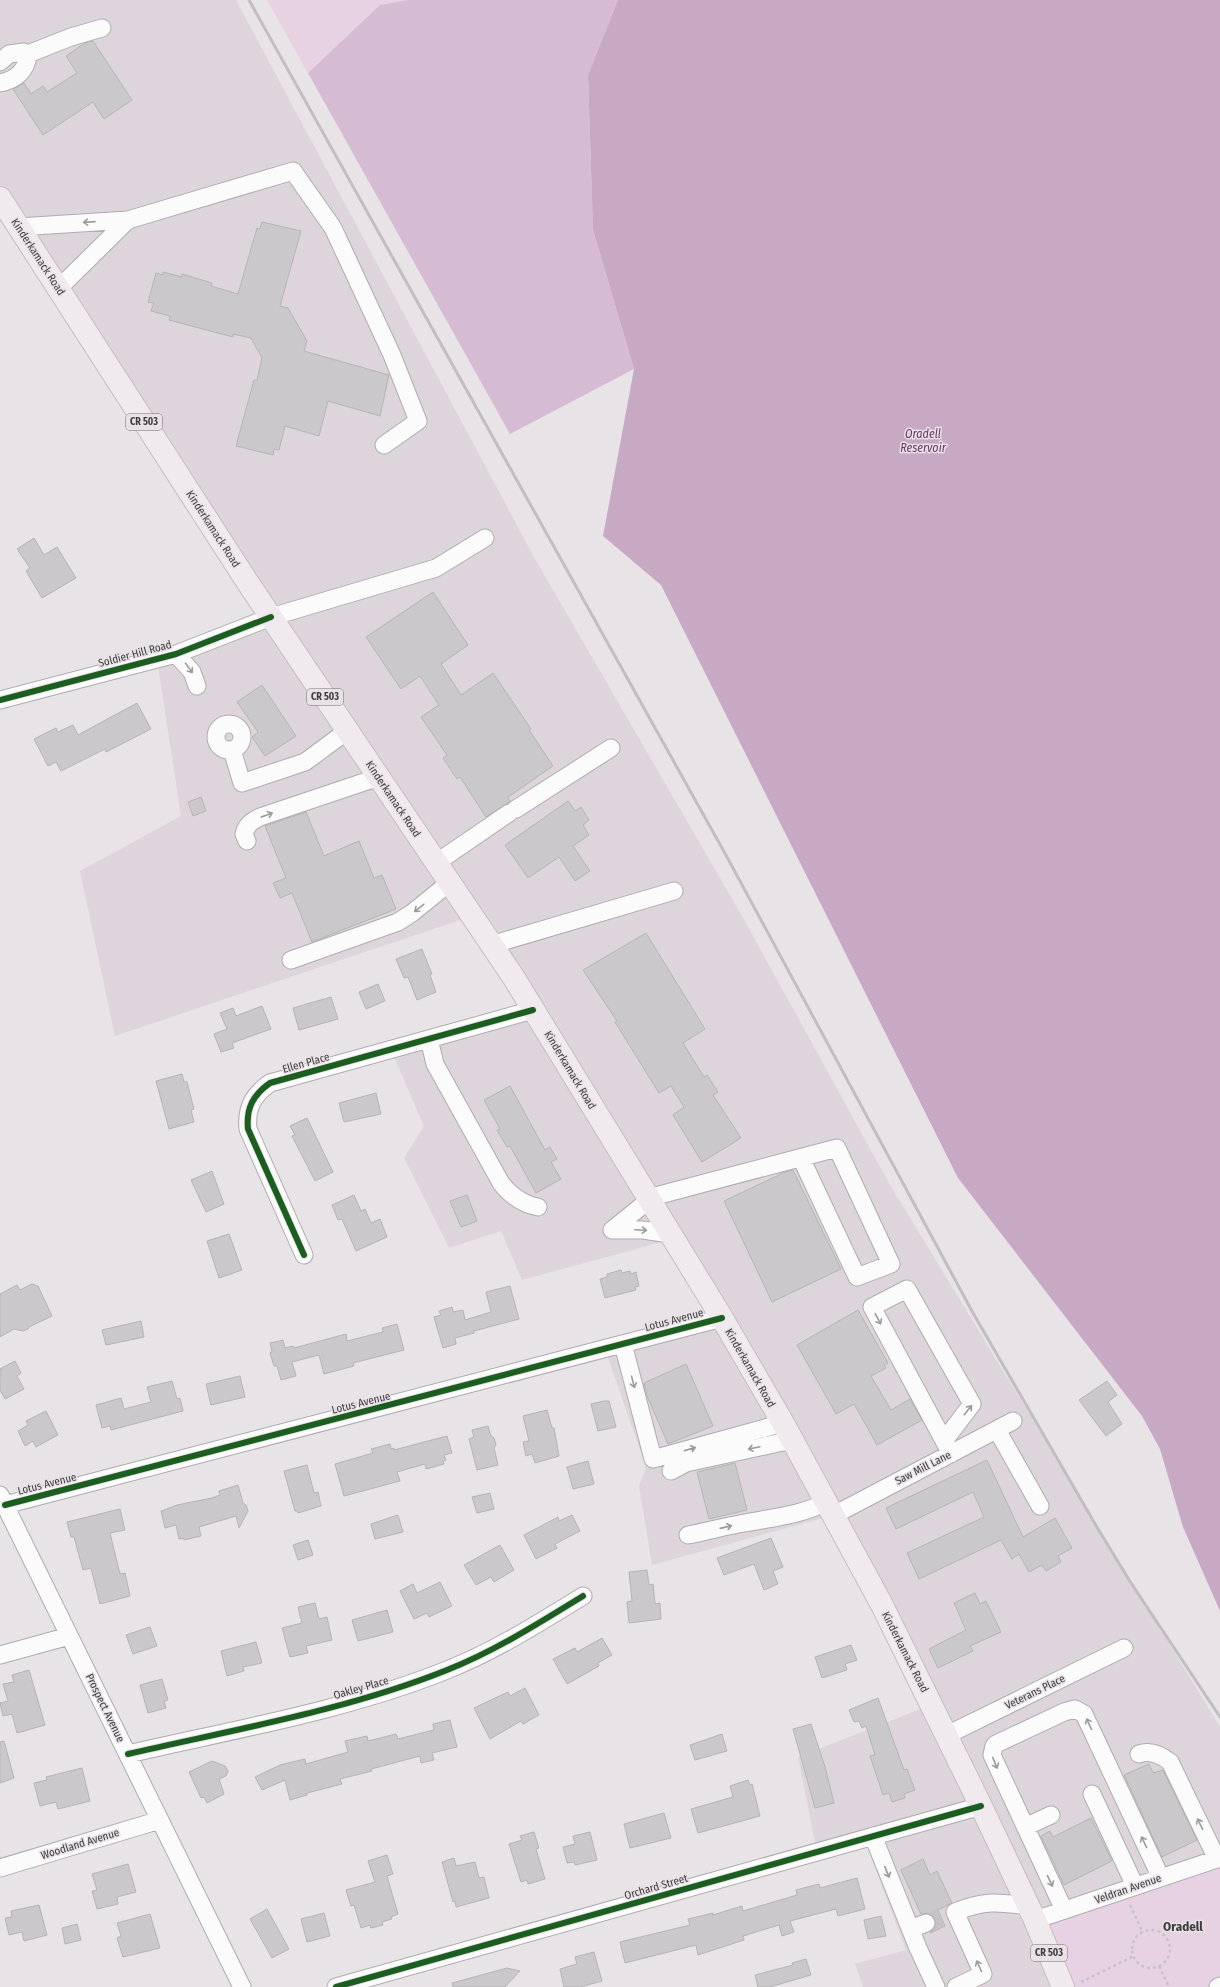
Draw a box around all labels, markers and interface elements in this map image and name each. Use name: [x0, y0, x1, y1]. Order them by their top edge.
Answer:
street label: Kinderkamack Road: [8, 216, 68, 298]
one-way arrow: [83, 219, 96, 226]
road number: CR 503: [126, 414, 162, 430]
water label: Oradell Reservoir: [900, 427, 947, 455]
street label: Kinderkamack Road: [183, 488, 243, 570]
street label: Soldier Hill Road: [97, 638, 173, 670]
one-way arrow: [185, 663, 193, 674]
road number: CR 503: [307, 689, 343, 705]
street label: Kinderkamack Road: [363, 758, 423, 840]
one-way arrow: [260, 811, 273, 818]
one-way arrow: [414, 903, 425, 912]
street label: Kinderkamack Road: [542, 1029, 598, 1111]
street label: Ellen Place: [281, 1050, 331, 1076]
one-way arrow: [634, 1226, 647, 1234]
street label: Lotus Avenue: [643, 1306, 705, 1334]
one-way arrow: [875, 1313, 882, 1325]
street label: Kinderkamack Road: [722, 1326, 778, 1410]
one-way arrow: [630, 1375, 637, 1388]
street label: Lotus Avenue: [330, 1389, 392, 1417]
one-way arrow: [963, 1404, 972, 1415]
one-way arrow: [748, 1444, 761, 1452]
one-way arrow: [684, 1445, 697, 1452]
street label: Saw Mill Lane: [893, 1448, 953, 1488]
street label: Lotus Avenue: [16, 1470, 78, 1498]
one-way arrow: [719, 1522, 732, 1530]
street label: Kinderkamack Road: [879, 1609, 931, 1695]
street label: Prospect Avenue: [83, 1672, 127, 1744]
street label: Veterans Place: [1003, 1672, 1067, 1712]
street label: Oakley Place: [332, 1674, 390, 1702]
one-way arrow: [1085, 1719, 1092, 1731]
one-way arrow: [992, 1757, 1000, 1769]
one-way arrow: [1196, 1818, 1203, 1830]
street label: Woodland Avenue: [39, 1826, 121, 1862]
one-way arrow: [1140, 1837, 1147, 1849]
one-way arrow: [884, 1866, 892, 1878]
street label: Veldran Avenue: [1093, 1871, 1163, 1907]
street label: Orchard Street: [623, 1872, 690, 1902]
one-way arrow: [1047, 1875, 1054, 1887]
district label: Oradell: [1163, 1919, 1203, 1934]
road number: CR 503: [1031, 1945, 1067, 1961]
one-way arrow: [975, 1960, 982, 1972]

